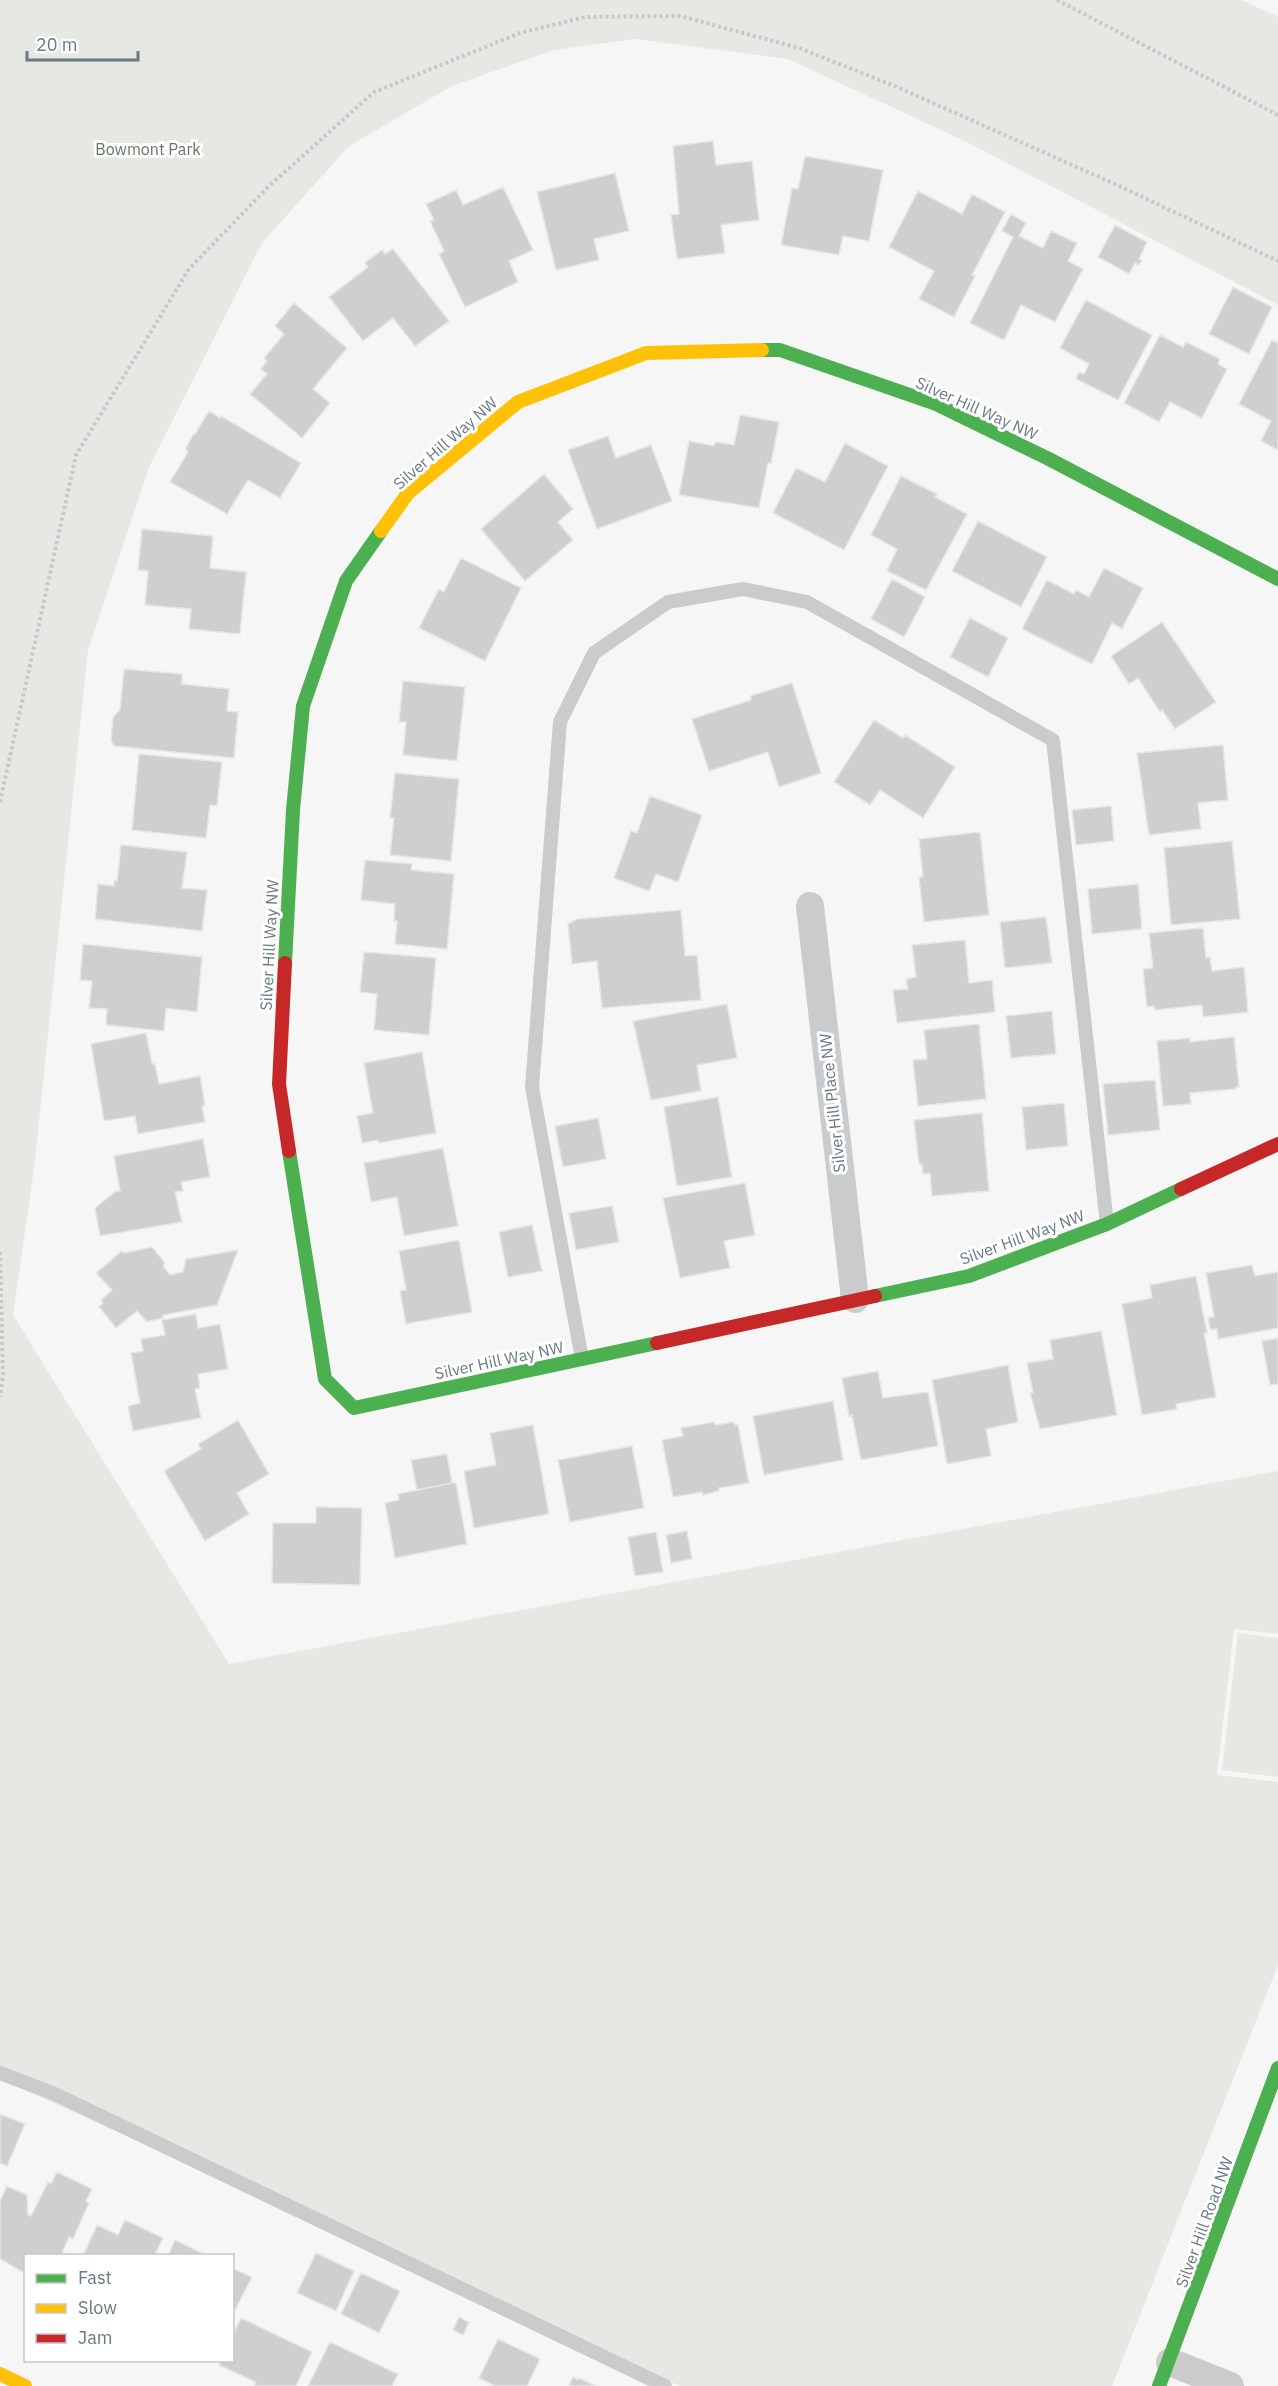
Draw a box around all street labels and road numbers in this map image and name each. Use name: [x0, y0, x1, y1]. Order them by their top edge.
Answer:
street label: Silver Hill Way NW: [913, 372, 1041, 444]
street label: Silver Hill Way NW: [389, 392, 501, 494]
street label: Silver Hill Way NW: [256, 879, 282, 1011]
street label: Silver Hill Place NW: [815, 1032, 849, 1174]
street label: Silver Hill Way NW: [957, 1205, 1087, 1269]
street label: Silver Hill Way NW: [433, 1337, 565, 1383]
street label: Silver Hill Road NW: [1171, 2154, 1237, 2290]

